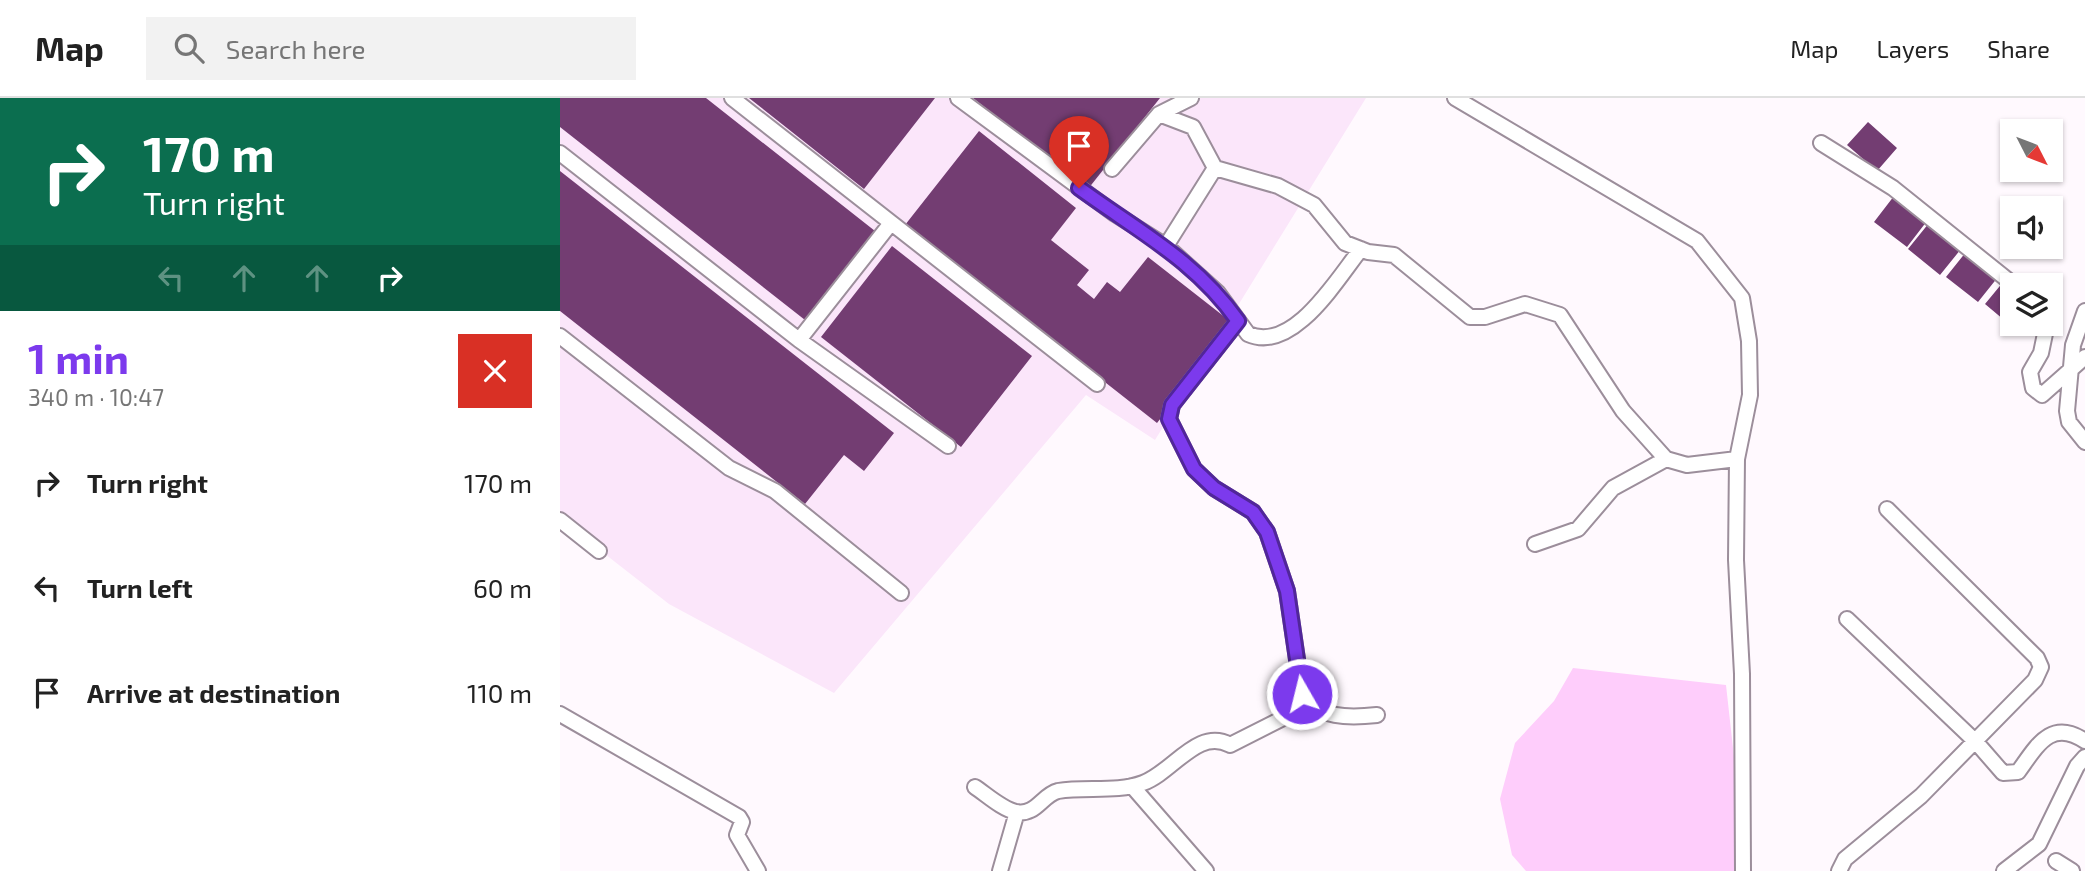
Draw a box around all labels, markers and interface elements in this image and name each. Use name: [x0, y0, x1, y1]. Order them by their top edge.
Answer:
search box: [146, 17, 636, 80]
text: Map: [35, 28, 104, 68]
icon: search: [170, 29, 208, 67]
text: Search here: [226, 33, 365, 64]
text: Map: [1790, 34, 1838, 63]
text: Layers: [1876, 34, 1949, 63]
text: Share: [1987, 34, 2050, 63]
pin: [1049, 116, 1109, 188]
north arrow: [2000, 119, 2063, 182]
map controls: [2000, 119, 2063, 336]
text: 170 m: [143, 123, 275, 182]
icon: right: [28, 126, 119, 217]
icon: arrive: [1060, 127, 1098, 165]
text: Turn right: [143, 183, 285, 221]
button: sound: [2000, 196, 2063, 259]
icon: left: [152, 259, 190, 297]
icon: ahead: [225, 259, 263, 297]
icon: ahead: [298, 259, 336, 297]
icon: right: [371, 259, 409, 297]
button: layers: [2000, 273, 2063, 336]
text: 1 min: [28, 332, 129, 382]
button: close: [458, 334, 532, 408]
text: 340 m · 10:47: [28, 383, 164, 411]
icon: right: [28, 464, 66, 502]
text: Turn right: [87, 467, 208, 498]
text: 170 m: [464, 467, 532, 498]
icon: left: [28, 569, 66, 607]
text: Turn left: [87, 572, 193, 603]
text: 60 m: [473, 572, 532, 603]
position arrow: [1265, 657, 1339, 731]
icon: arrive: [28, 674, 66, 712]
text: Arrive at destination: [87, 677, 340, 708]
text: 110 m: [467, 677, 532, 708]

